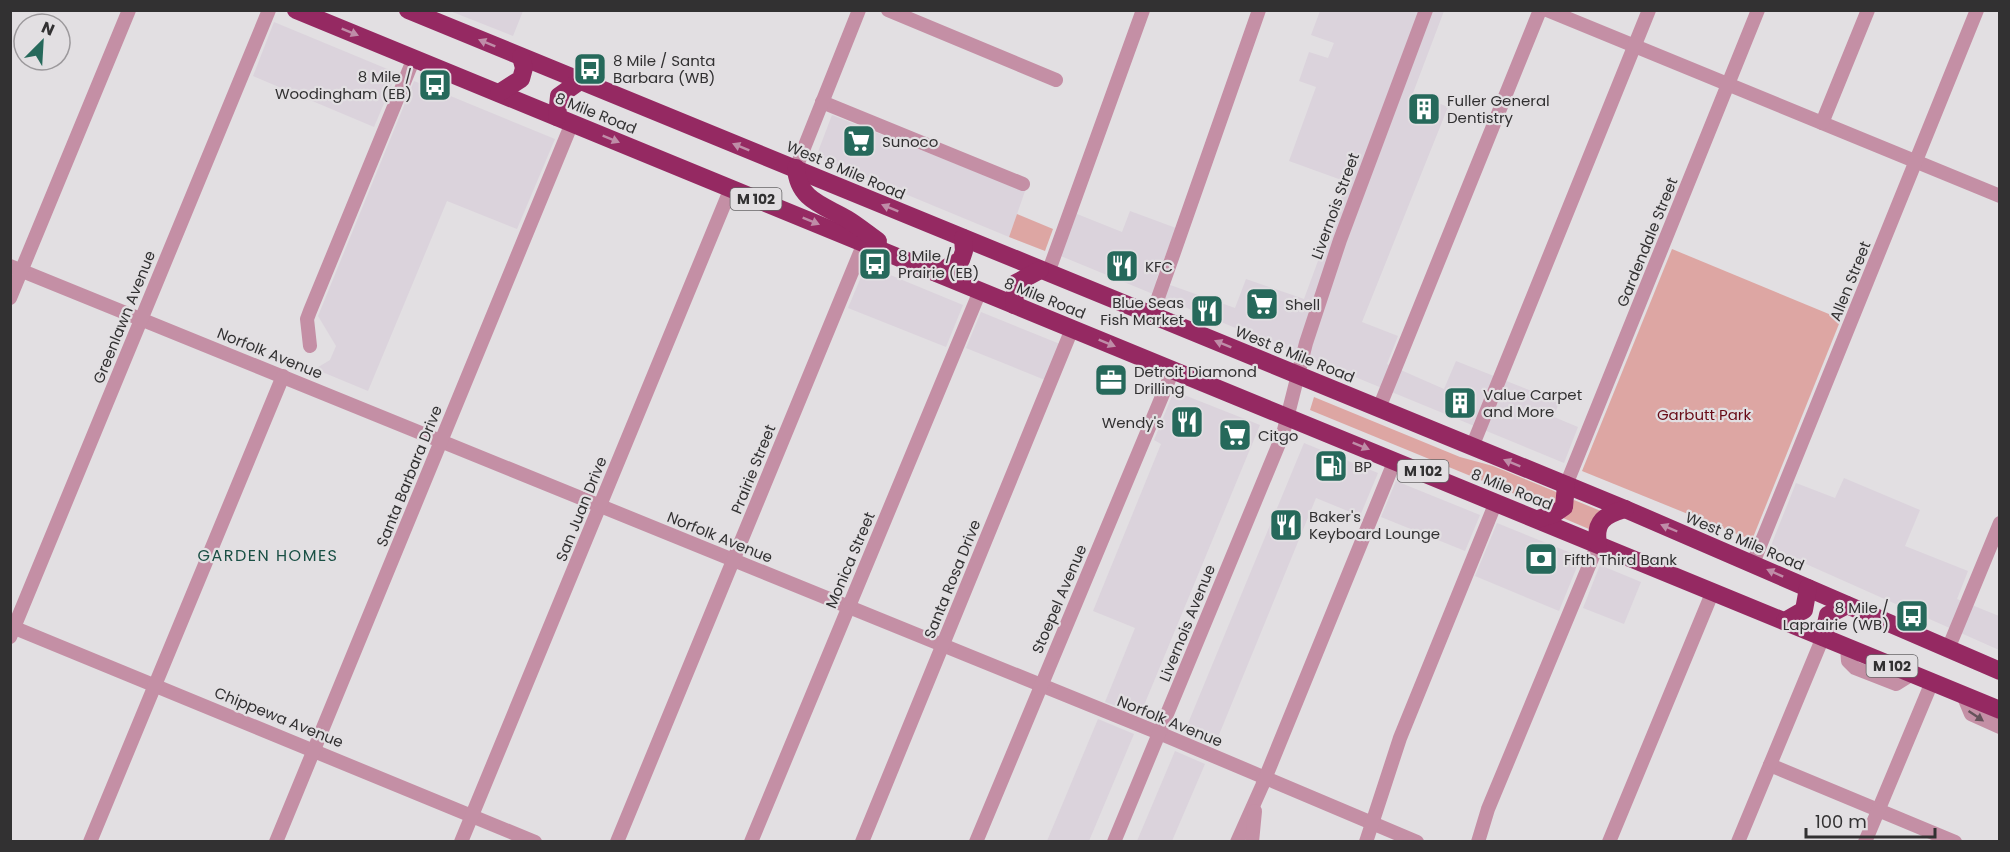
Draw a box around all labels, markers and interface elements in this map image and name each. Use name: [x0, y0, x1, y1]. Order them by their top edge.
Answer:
north arrow: [12, 12, 72, 72]
text: N: [38, 16, 58, 42]
one-way arrow: [342, 28, 360, 38]
one-way arrow: [477, 38, 495, 48]
place label: 8 Mile / Santa Barbara (WB): [613, 50, 715, 88]
bus stop icon: 8 Mile / Santa Barbara (WB): [572, 51, 608, 87]
place label: 8 Mile / Woodingham (EB): [275, 66, 412, 104]
bus stop icon: 8 Mile / Woodingham (EB): [417, 67, 453, 103]
street label: 8 Mile Road: [552, 87, 640, 139]
place label: Fuller General Dentistry: [1447, 90, 1550, 128]
building icon: Fuller General Dentistry: [1406, 91, 1442, 127]
supermarket icon: Sunoco: [841, 123, 877, 159]
place label: Sunoco: [882, 131, 938, 152]
one-way arrow: [602, 135, 620, 144]
street label: West 8 Mile Road: [783, 135, 909, 205]
one-way arrow: [732, 142, 750, 152]
street label: Livernois Street: [1306, 150, 1364, 262]
street label: Gardendale Street: [1611, 174, 1683, 310]
road number: M 102: [730, 188, 782, 210]
one-way arrow: [881, 203, 899, 212]
one-way arrow: [802, 217, 820, 226]
street label: Allen Street: [1824, 238, 1876, 324]
place label: 8 Mile / Prairie (EB): [898, 245, 979, 283]
bus stop icon: 8 Mile / Prairie (EB): [857, 246, 893, 282]
street label: Greenlawn Avenue: [88, 247, 160, 387]
restaurant icon: KFC: [1104, 248, 1140, 284]
place label: KFC: [1145, 256, 1173, 277]
street label: 8 Mile Road: [1001, 272, 1089, 324]
supermarket icon: Shell: [1244, 286, 1280, 322]
place label: Blue Seas Fish Market: [1100, 292, 1184, 330]
restaurant icon: Blue Seas Fish Market: [1189, 293, 1225, 329]
place label: Shell: [1285, 294, 1320, 315]
street label: West 8 Mile Road: [1232, 320, 1358, 388]
street label: Norfolk Avenue: [214, 322, 326, 384]
one-way arrow: [1098, 338, 1116, 348]
one-way arrow: [1214, 339, 1232, 348]
place label: Detroit Diamond Drilling: [1134, 361, 1257, 399]
office icon: Detroit Diamond Drilling: [1093, 362, 1129, 398]
place label: Value Carpet and More: [1483, 384, 1582, 422]
building icon: Value Carpet and More: [1442, 385, 1478, 421]
street label: Santa Barbara Drive: [371, 402, 447, 550]
restaurant icon: Wendy's: [1169, 404, 1205, 440]
park label: Garbutt Park: [1657, 404, 1751, 425]
place label: Wendy's: [1102, 412, 1164, 433]
supermarket icon: Citgo: [1217, 417, 1253, 453]
street label: Prairie Street: [726, 421, 780, 517]
place label: Citgo: [1258, 425, 1298, 446]
one-way arrow: [1352, 442, 1370, 451]
fuel station icon: BP: [1313, 448, 1349, 484]
street label: San Juan Drive: [550, 453, 612, 565]
place label: BP: [1354, 456, 1372, 477]
one-way arrow: [1502, 458, 1520, 468]
road number: M 102: [1398, 460, 1448, 482]
street label: 8 Mile Road: [1468, 463, 1556, 515]
street label: Norfolk Avenue: [664, 506, 776, 568]
place label: Baker's Keyboard Lounge: [1309, 506, 1440, 544]
street label: West 8 Mile Road: [1682, 506, 1808, 576]
restaurant icon: Baker's Keyboard Lounge: [1268, 507, 1304, 543]
street label: Monica Street: [820, 508, 880, 612]
street label: Santa Rosa Drive: [919, 516, 985, 642]
one-way arrow: [1660, 522, 1678, 532]
street label: Stoepel Avenue: [1027, 541, 1091, 657]
bank icon: Fifth Third Bank: [1523, 541, 1559, 577]
district label: GARDEN HOMES: [197, 544, 339, 567]
place label: Fifth Third Bank: [1564, 549, 1677, 570]
street label: Livernois Avenue: [1154, 561, 1220, 685]
one-way arrow: [1765, 568, 1783, 578]
place label: 8 Mile / Laprairie (WB): [1783, 597, 1889, 635]
bus stop icon: 8 Mile / Laprairie (WB): [1894, 598, 1930, 634]
road number: M 102: [1866, 655, 1918, 677]
street label: Chippewa Avenue: [211, 682, 347, 752]
street label: Norfolk Avenue: [1114, 690, 1226, 752]
one-way arrow: [1968, 710, 1985, 721]
scale bar: [1806, 801, 1935, 839]
text: 100 m: [1815, 809, 1867, 834]

